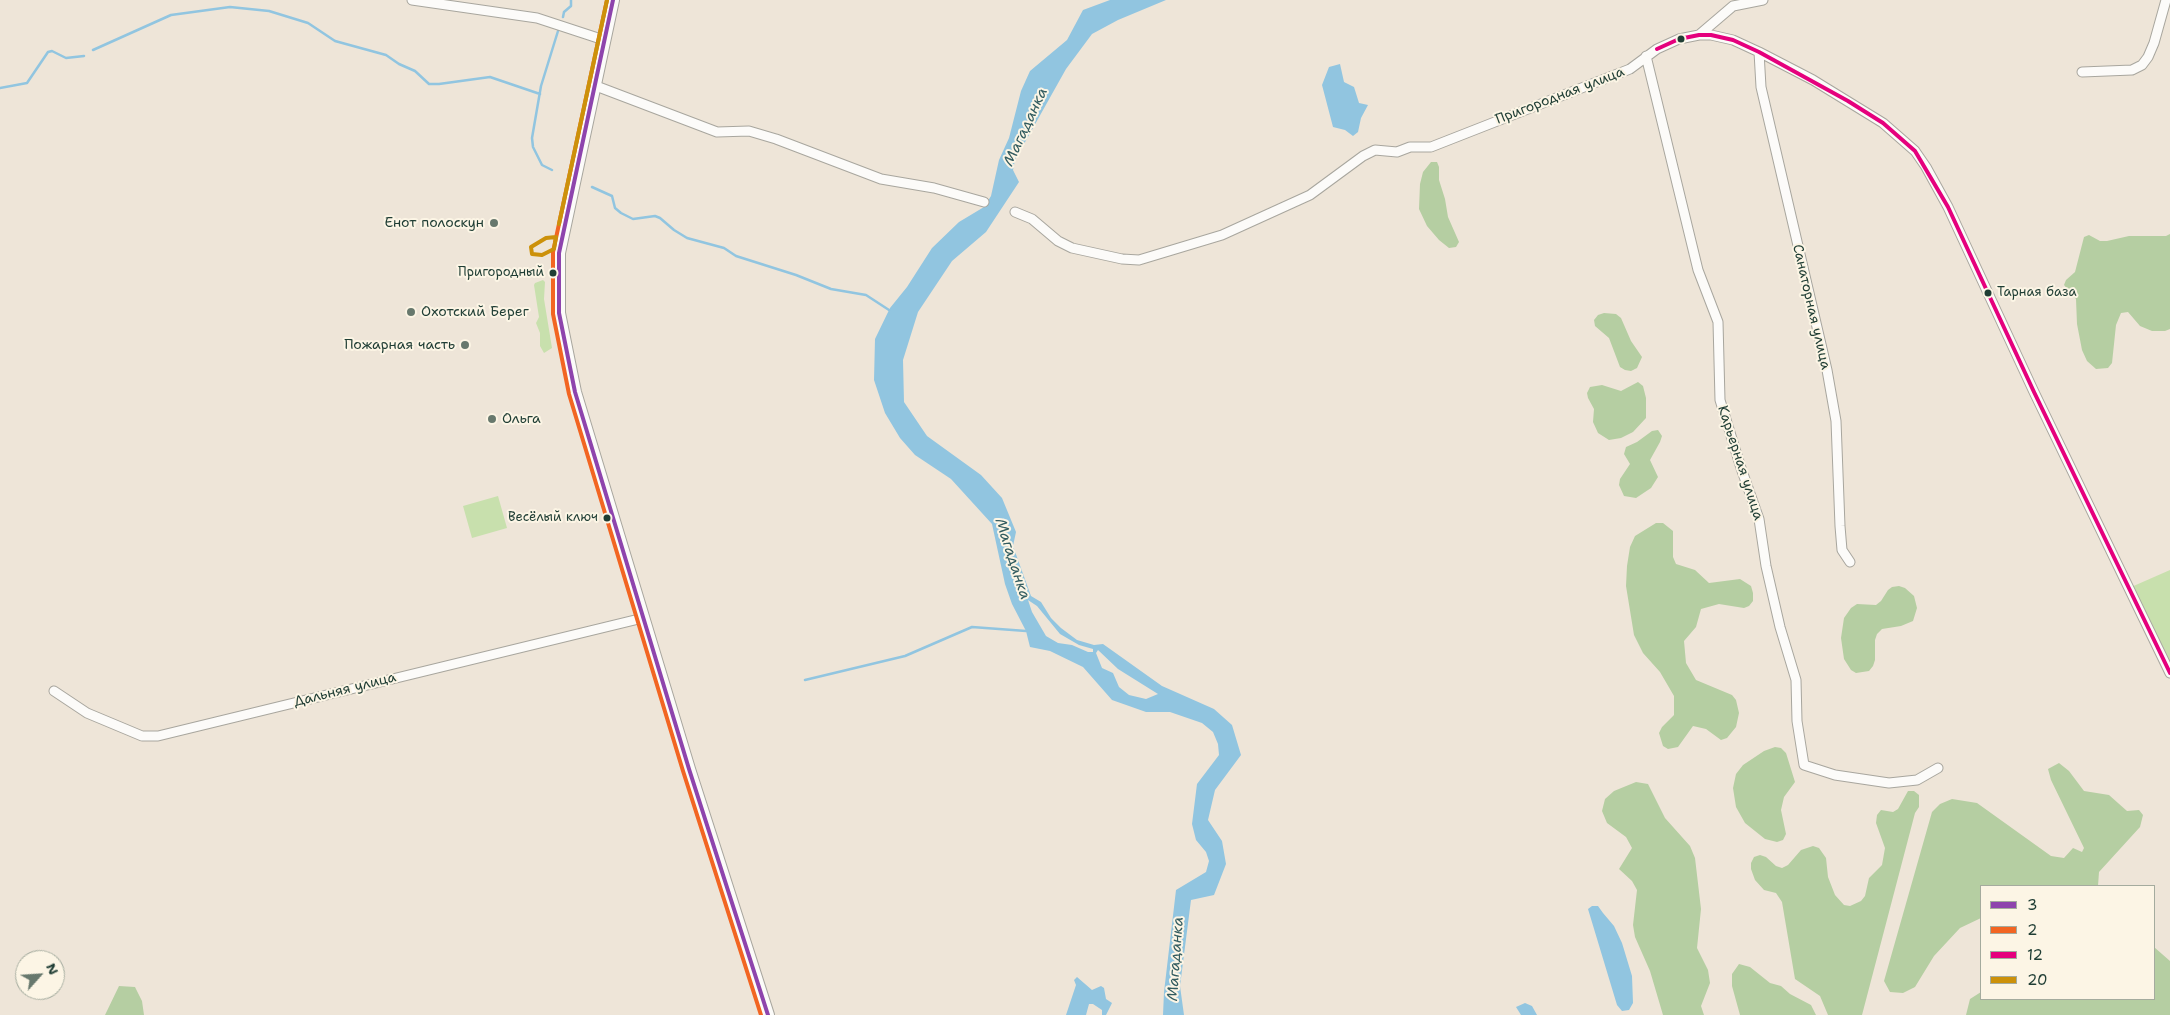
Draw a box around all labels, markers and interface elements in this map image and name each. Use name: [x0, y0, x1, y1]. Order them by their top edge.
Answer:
unlabelled marker: [1676, 34, 1686, 44]
street label: Пригородная улица: [1493, 64, 1627, 128]
water label: Магаданка: [1000, 85, 1052, 169]
place label: Енот полоскун: [384, 215, 484, 231]
marker: Енот полоскун: [488, 217, 500, 229]
street label: Санаторная улица: [1788, 243, 1834, 371]
place label: Пригородный: [458, 265, 544, 281]
marker: Пригородный: [548, 268, 558, 278]
place label: Тарная база: [1997, 285, 2077, 301]
marker: Тарная база: [1983, 288, 1993, 298]
place label: Охотский Берег: [421, 304, 529, 320]
marker: Охотский Берег: [405, 306, 417, 318]
place label: Пожарная часть: [344, 337, 455, 353]
marker: Пожарная часть: [459, 339, 471, 351]
street label: Карьерная улица: [1714, 403, 1766, 523]
place label: Ольга: [502, 411, 541, 427]
marker: Ольга: [486, 413, 498, 425]
place label: Весёлый ключ: [508, 510, 598, 526]
marker: Весёлый ключ: [602, 513, 612, 523]
water label: Магаданка: [990, 516, 1034, 602]
street label: Дальняя улица: [292, 669, 398, 711]
legend: [1980, 885, 2155, 1000]
text: 3: [2027, 895, 2038, 915]
water label: Магаданка: [1164, 916, 1188, 1002]
text: 2: [2027, 920, 2038, 940]
text: 12: [2027, 945, 2043, 965]
north arrow: [15, 950, 65, 1000]
text: N: [42, 960, 63, 978]
text: 20: [2027, 970, 2048, 990]

